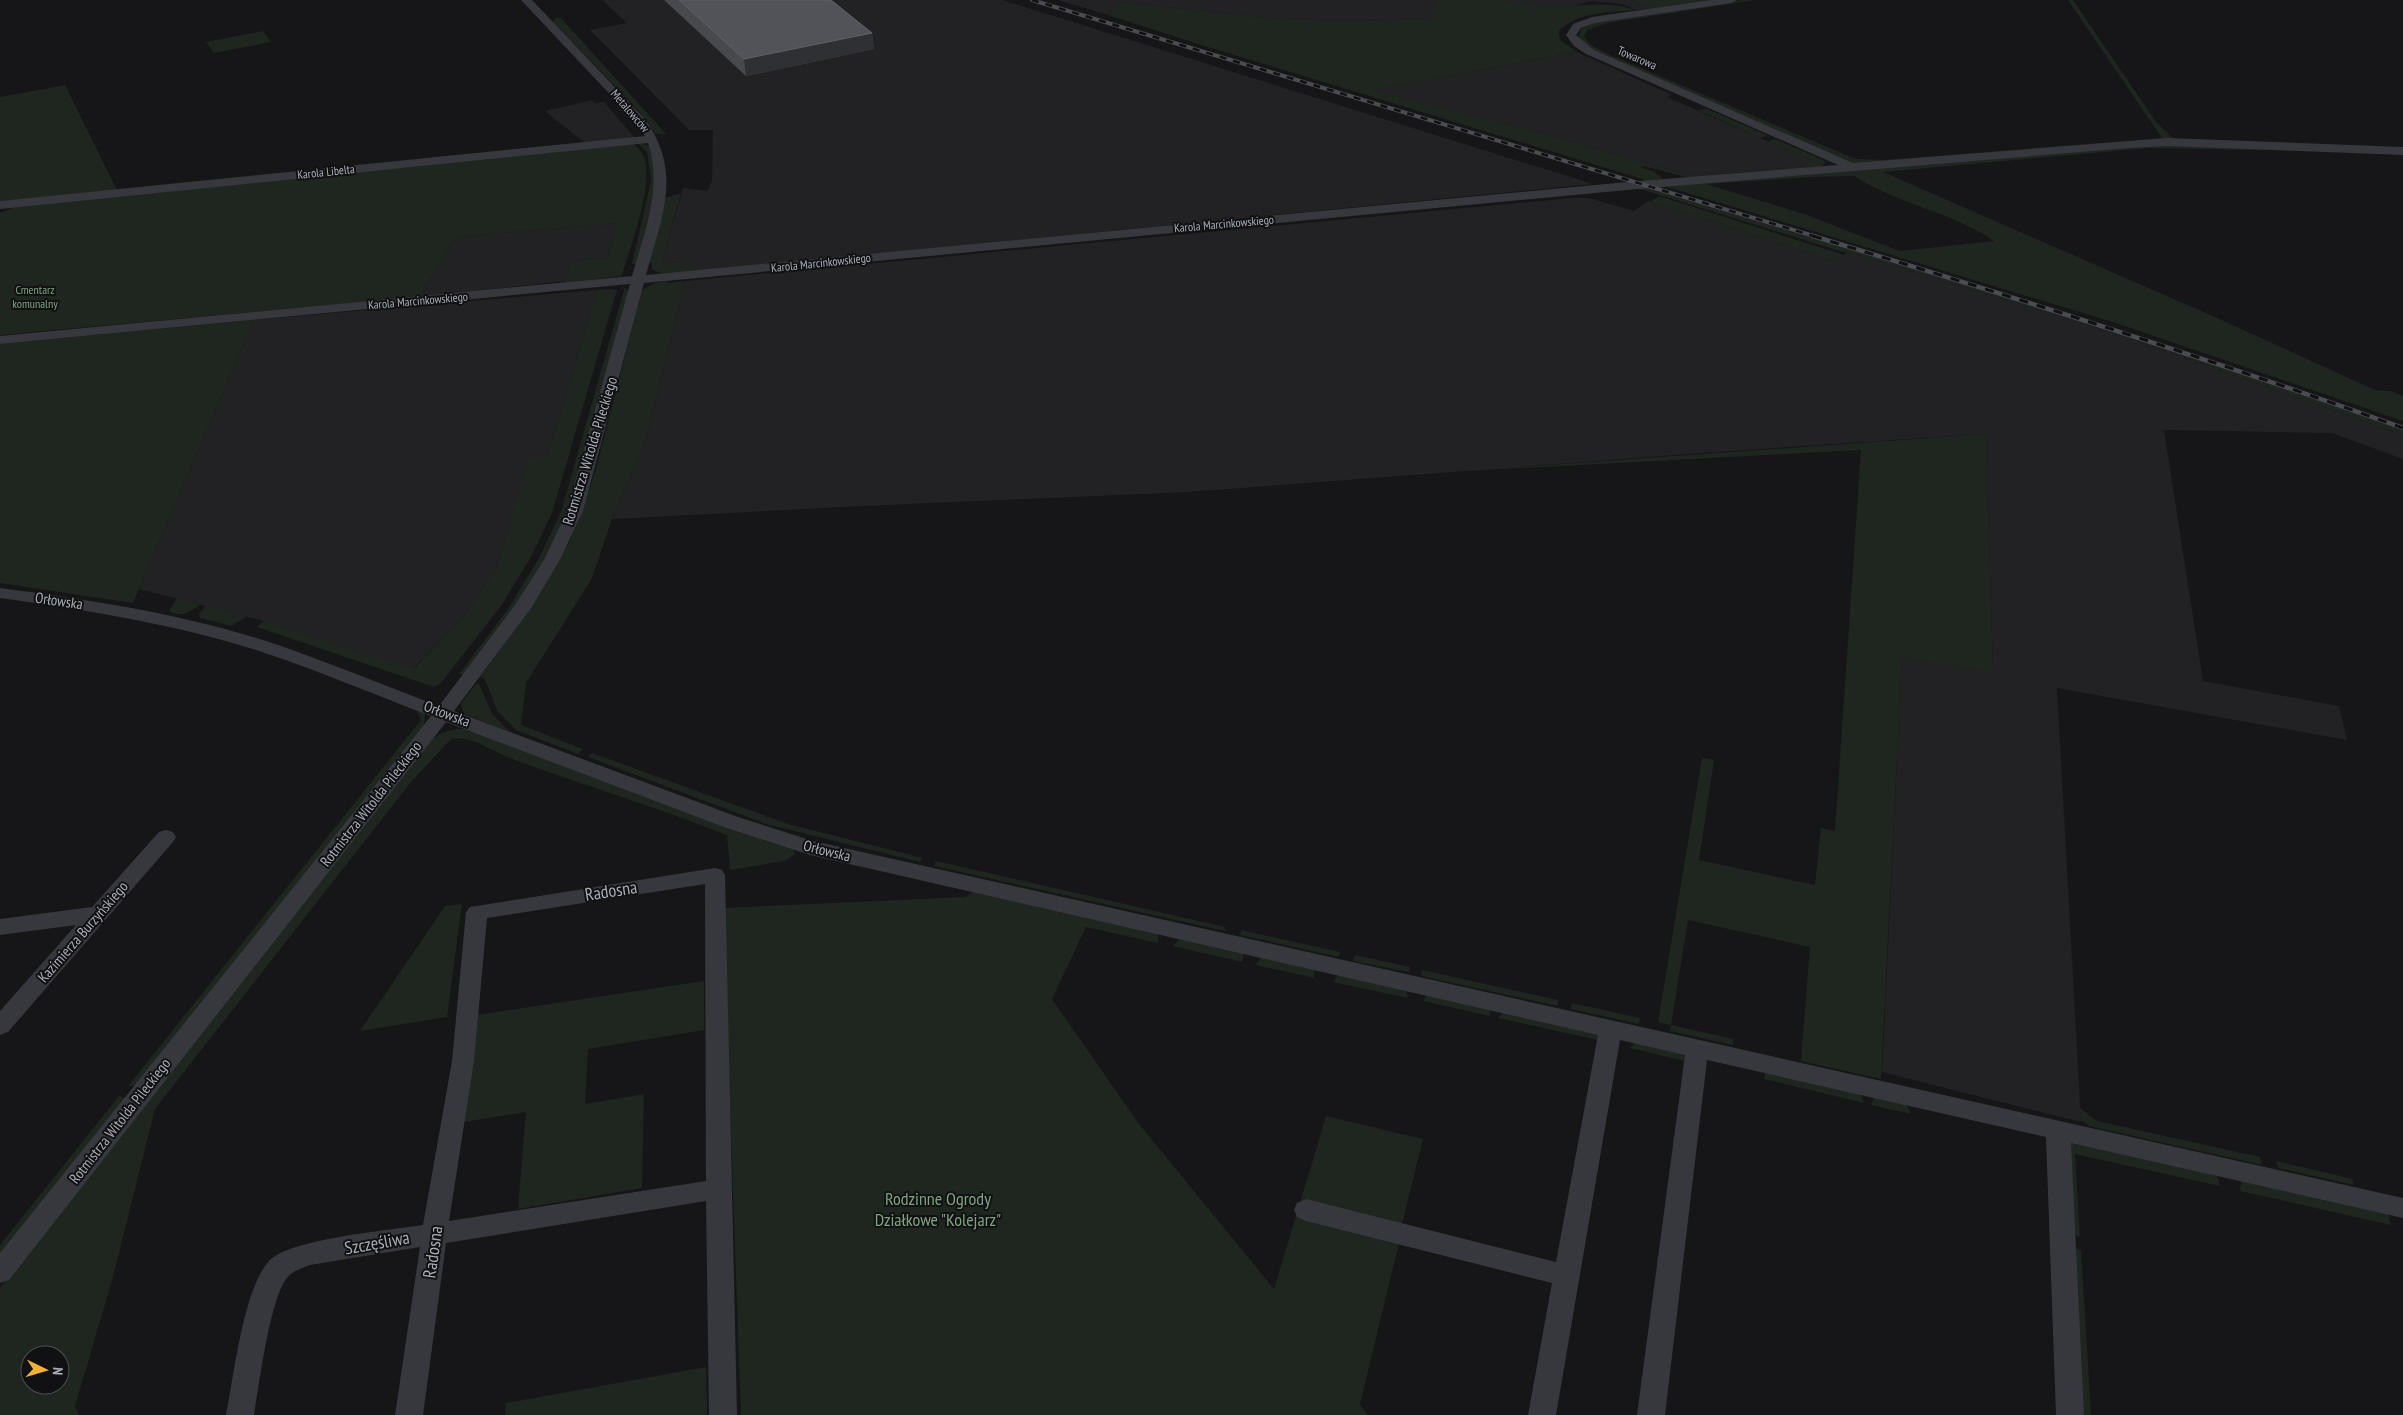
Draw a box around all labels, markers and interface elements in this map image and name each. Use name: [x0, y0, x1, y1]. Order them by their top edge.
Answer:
street label: Towarowa: [1615, 43, 1659, 73]
street label: Metalowców: [608, 86, 654, 136]
street label: Karola Libelta: [296, 161, 356, 182]
street label: Karola Marcinkowskiego: [1173, 212, 1275, 235]
street label: Karola Marcinkowskiego: [770, 250, 872, 275]
park label: Cmentarz komunalny: [12, 282, 58, 311]
street label: Karola Marcinkowskiego: [367, 289, 469, 312]
street label: Rotmistrza Witolda Pileckiego: [558, 374, 621, 527]
street label: Orłowska: [34, 588, 84, 613]
street label: Orłowska: [421, 696, 473, 731]
street label: Rotmistrza Witolda Pileckiego: [316, 737, 425, 870]
street label: Orłowska: [802, 835, 853, 866]
street label: Radosna: [583, 875, 639, 906]
street label: Kazimierza Burzyńskiego: [33, 877, 132, 986]
street label: Rotmistrza Witolda Pileckiego: [65, 1054, 174, 1187]
park label: Rodzinne Ogrody Działkowe "Kolejarz": [875, 1187, 1001, 1231]
street label: Radosna: [417, 1224, 448, 1280]
street label: Szczęśliwa: [343, 1225, 411, 1260]
north arrow: [20, 1345, 70, 1395]
text: N: [49, 1367, 67, 1376]

